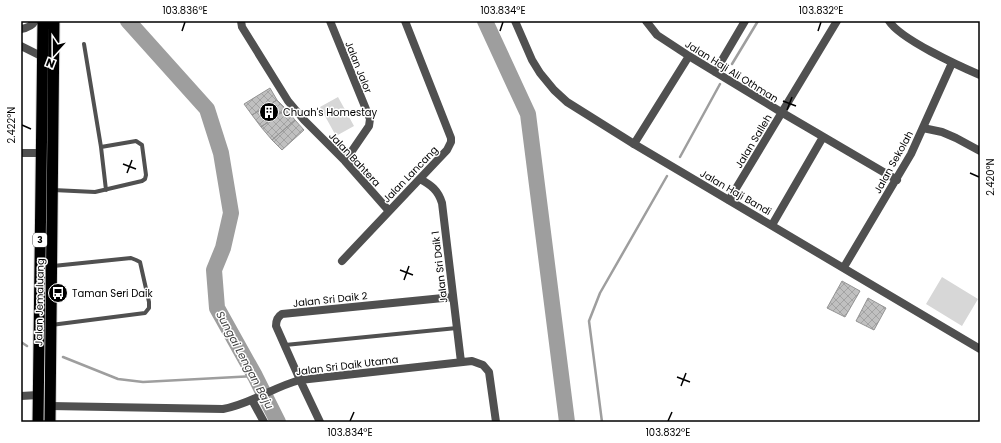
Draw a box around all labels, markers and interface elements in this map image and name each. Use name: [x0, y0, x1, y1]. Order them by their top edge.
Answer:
text: 103.836°E: [162, 3, 208, 18]
text: 103.834°E: [480, 3, 526, 18]
text: 103.832°E: [799, 3, 843, 18]
north arrow: [34, 34, 74, 74]
street label: Jalan Haji Ali Othman: [682, 37, 781, 106]
street label: Jalan Jalor: [341, 39, 376, 96]
text: N: [44, 54, 57, 72]
building icon: Chuah's Homestay: [258, 101, 280, 123]
place label: Chuah's Homestay: [283, 105, 378, 120]
text: 2.422°N: [4, 107, 19, 143]
street label: Jalan Salleh: [731, 111, 775, 171]
street label: Jalan Sekolah: [870, 128, 917, 196]
street label: Jalan Bahtera: [325, 129, 384, 190]
street label: Jalan Lancang: [379, 143, 441, 206]
text: 2.420°N: [983, 158, 998, 196]
street label: Jalan Haji Bandi: [697, 166, 774, 219]
street label: Jalan Sri Daik 1: [428, 230, 451, 304]
road number: 3: [33, 233, 47, 247]
street label: Jalan Jemaluang: [31, 258, 48, 346]
bus stop icon: Taman Seri Daik: [47, 282, 69, 304]
place label: Taman Seri Daik: [72, 286, 154, 301]
street label: Jalan Sri Daik 2: [292, 288, 368, 311]
water label: Sungai Lengan Baju: [212, 308, 278, 412]
street label: Jalan Sri Daik Utama: [295, 352, 399, 379]
text: 103.834°E: [327, 425, 373, 440]
text: 103.832°E: [646, 425, 690, 440]

